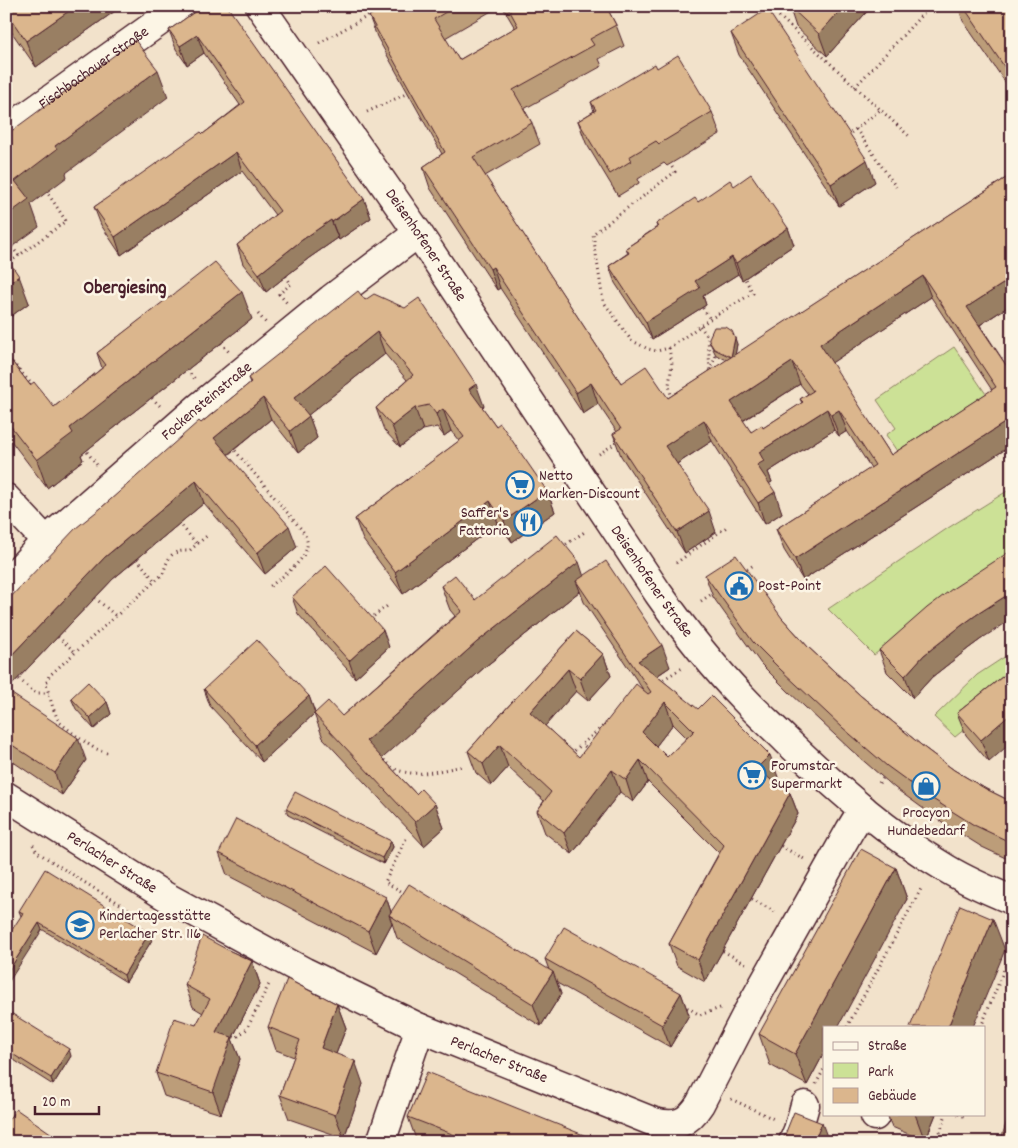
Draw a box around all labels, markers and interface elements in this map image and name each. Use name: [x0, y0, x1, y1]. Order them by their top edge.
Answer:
street label: Fischbachauer Straße: [34, 21, 154, 116]
street label: Deisenhofener Straße: [379, 184, 472, 306]
district label: Obergiesing: [83, 276, 167, 303]
street label: Fockensteinstraße: [156, 356, 257, 446]
place label: Netto Marken-Discount: [539, 465, 640, 506]
supermarket icon: Netto Marken-Discount: [505, 470, 535, 500]
place label: Saffer's Fattoria: [459, 502, 509, 543]
restaurant icon: Saffer's Fattoria: [513, 507, 543, 537]
street label: Deisenhofener Straße: [605, 521, 698, 642]
public building icon: Post-Point: [724, 571, 754, 601]
place label: Post-Point: [758, 575, 821, 598]
place label: Forumstar Supermarkt: [771, 755, 842, 796]
supermarket icon: Forumstar Supermarkt: [737, 760, 767, 790]
shop icon: Procyon Hundebedarf: [911, 771, 941, 801]
place label: Procyon Hundebedarf: [887, 802, 965, 843]
street label: Perlacher Straße: [62, 825, 162, 900]
place label: Kindertagesstätte Perlacher Str. 116: [99, 905, 211, 946]
school or university icon: Kindertagesstätte Perlacher Str. 116: [65, 910, 95, 940]
legend: [823, 1026, 986, 1116]
street label: Perlacher Straße: [447, 1030, 551, 1090]
text: Straße: [868, 1036, 907, 1058]
text: Park: [868, 1062, 894, 1084]
scale bar: [35, 1083, 99, 1115]
text: Gebäude: [868, 1086, 917, 1108]
text: 20 m: [42, 1092, 70, 1114]

